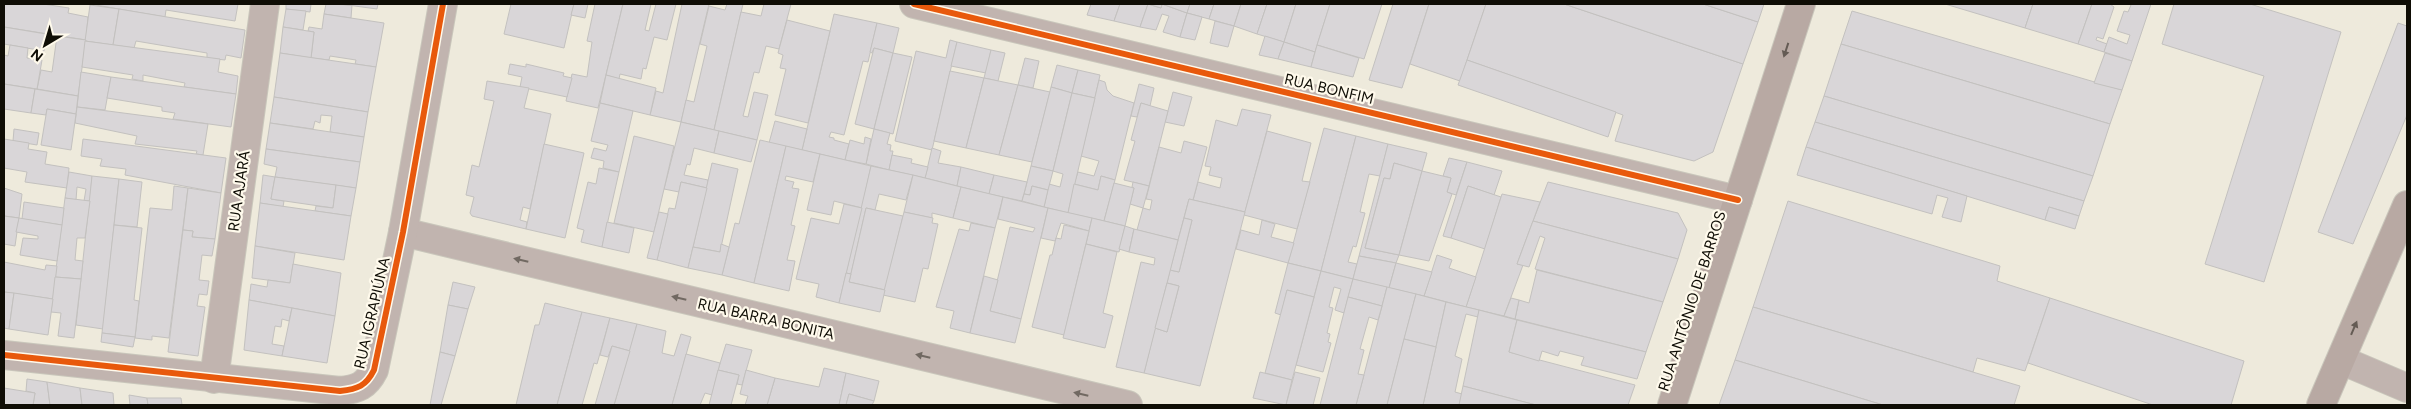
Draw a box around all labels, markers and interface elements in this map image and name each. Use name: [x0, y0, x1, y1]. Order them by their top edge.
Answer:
north arrow: [20, 20, 70, 70]
one-way arrow: [1781, 43, 1789, 58]
text: N: [28, 45, 47, 65]
street label: RUA BONFIM: [1283, 70, 1375, 108]
street label: RUA AJARÁ: [224, 149, 254, 233]
street label: RUA ANTÔNIO DE BARROS: [1654, 209, 1730, 393]
street label: RUA IGRAPIÚNA: [350, 255, 394, 371]
one-way arrow: [514, 256, 529, 264]
one-way arrow: [672, 294, 687, 302]
street label: RUA BARRA BONITA: [696, 295, 836, 343]
one-way arrow: [2351, 321, 2359, 336]
one-way arrow: [915, 352, 930, 360]
one-way arrow: [1073, 390, 1088, 398]

